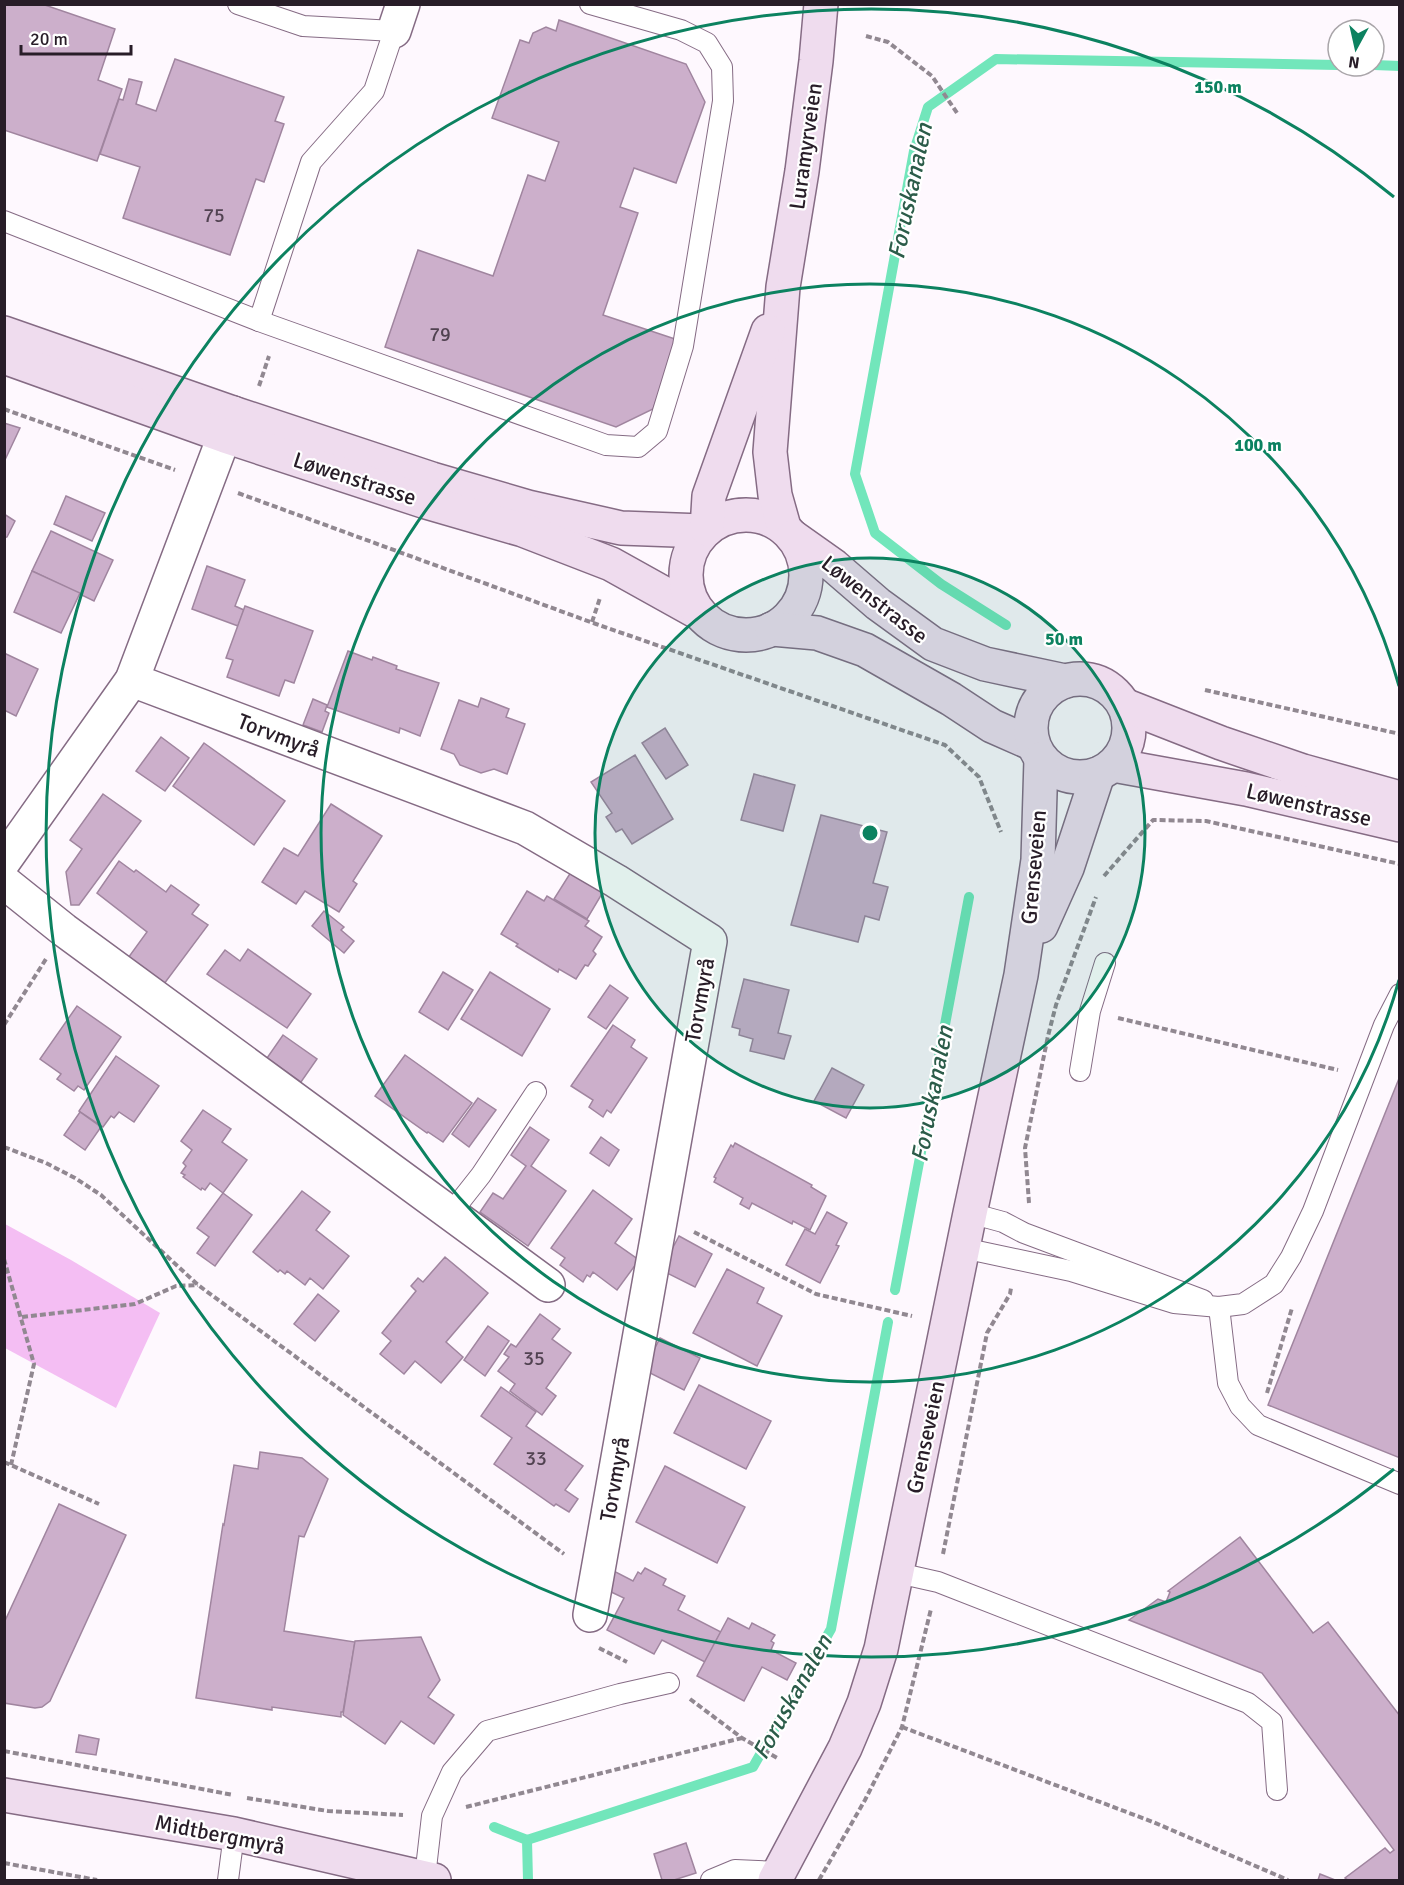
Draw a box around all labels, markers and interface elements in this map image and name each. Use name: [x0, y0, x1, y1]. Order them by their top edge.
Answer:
scale bar: [21, 18, 130, 56]
north arrow: [1326, 18, 1386, 78]
text: 20 m: [30, 28, 68, 50]
text: N: [1347, 51, 1361, 73]
text: 150 m: [1194, 76, 1242, 98]
street label: Luramyrveien: [783, 81, 828, 211]
water label: Foruskanalen: [881, 119, 939, 262]
house number: 75: [203, 203, 225, 228]
house number: 79: [429, 322, 451, 347]
text: 100 m: [1234, 434, 1282, 456]
street label: Løwenstrasse: [290, 446, 420, 511]
street label: Løwenstrasse: [816, 549, 933, 649]
text: 50 m: [1045, 628, 1083, 650]
street label: Torvmyrå: [234, 707, 324, 763]
street label: Løwenstrasse: [1244, 777, 1374, 832]
street label: Grenseveien: [1015, 809, 1052, 925]
centre of rings: [860, 823, 880, 843]
street label: Torvmyrå: [679, 956, 720, 1045]
water label: Foruskanalen: [904, 1022, 960, 1165]
house number: 35: [523, 1346, 545, 1371]
street label: Grenseveien: [900, 1378, 951, 1496]
street label: Torvmyrå: [594, 1435, 635, 1524]
house number: 33: [525, 1446, 547, 1471]
water label: Foruskanalen: [745, 1629, 839, 1765]
street label: Midtbergmyrå: [153, 1809, 287, 1860]

